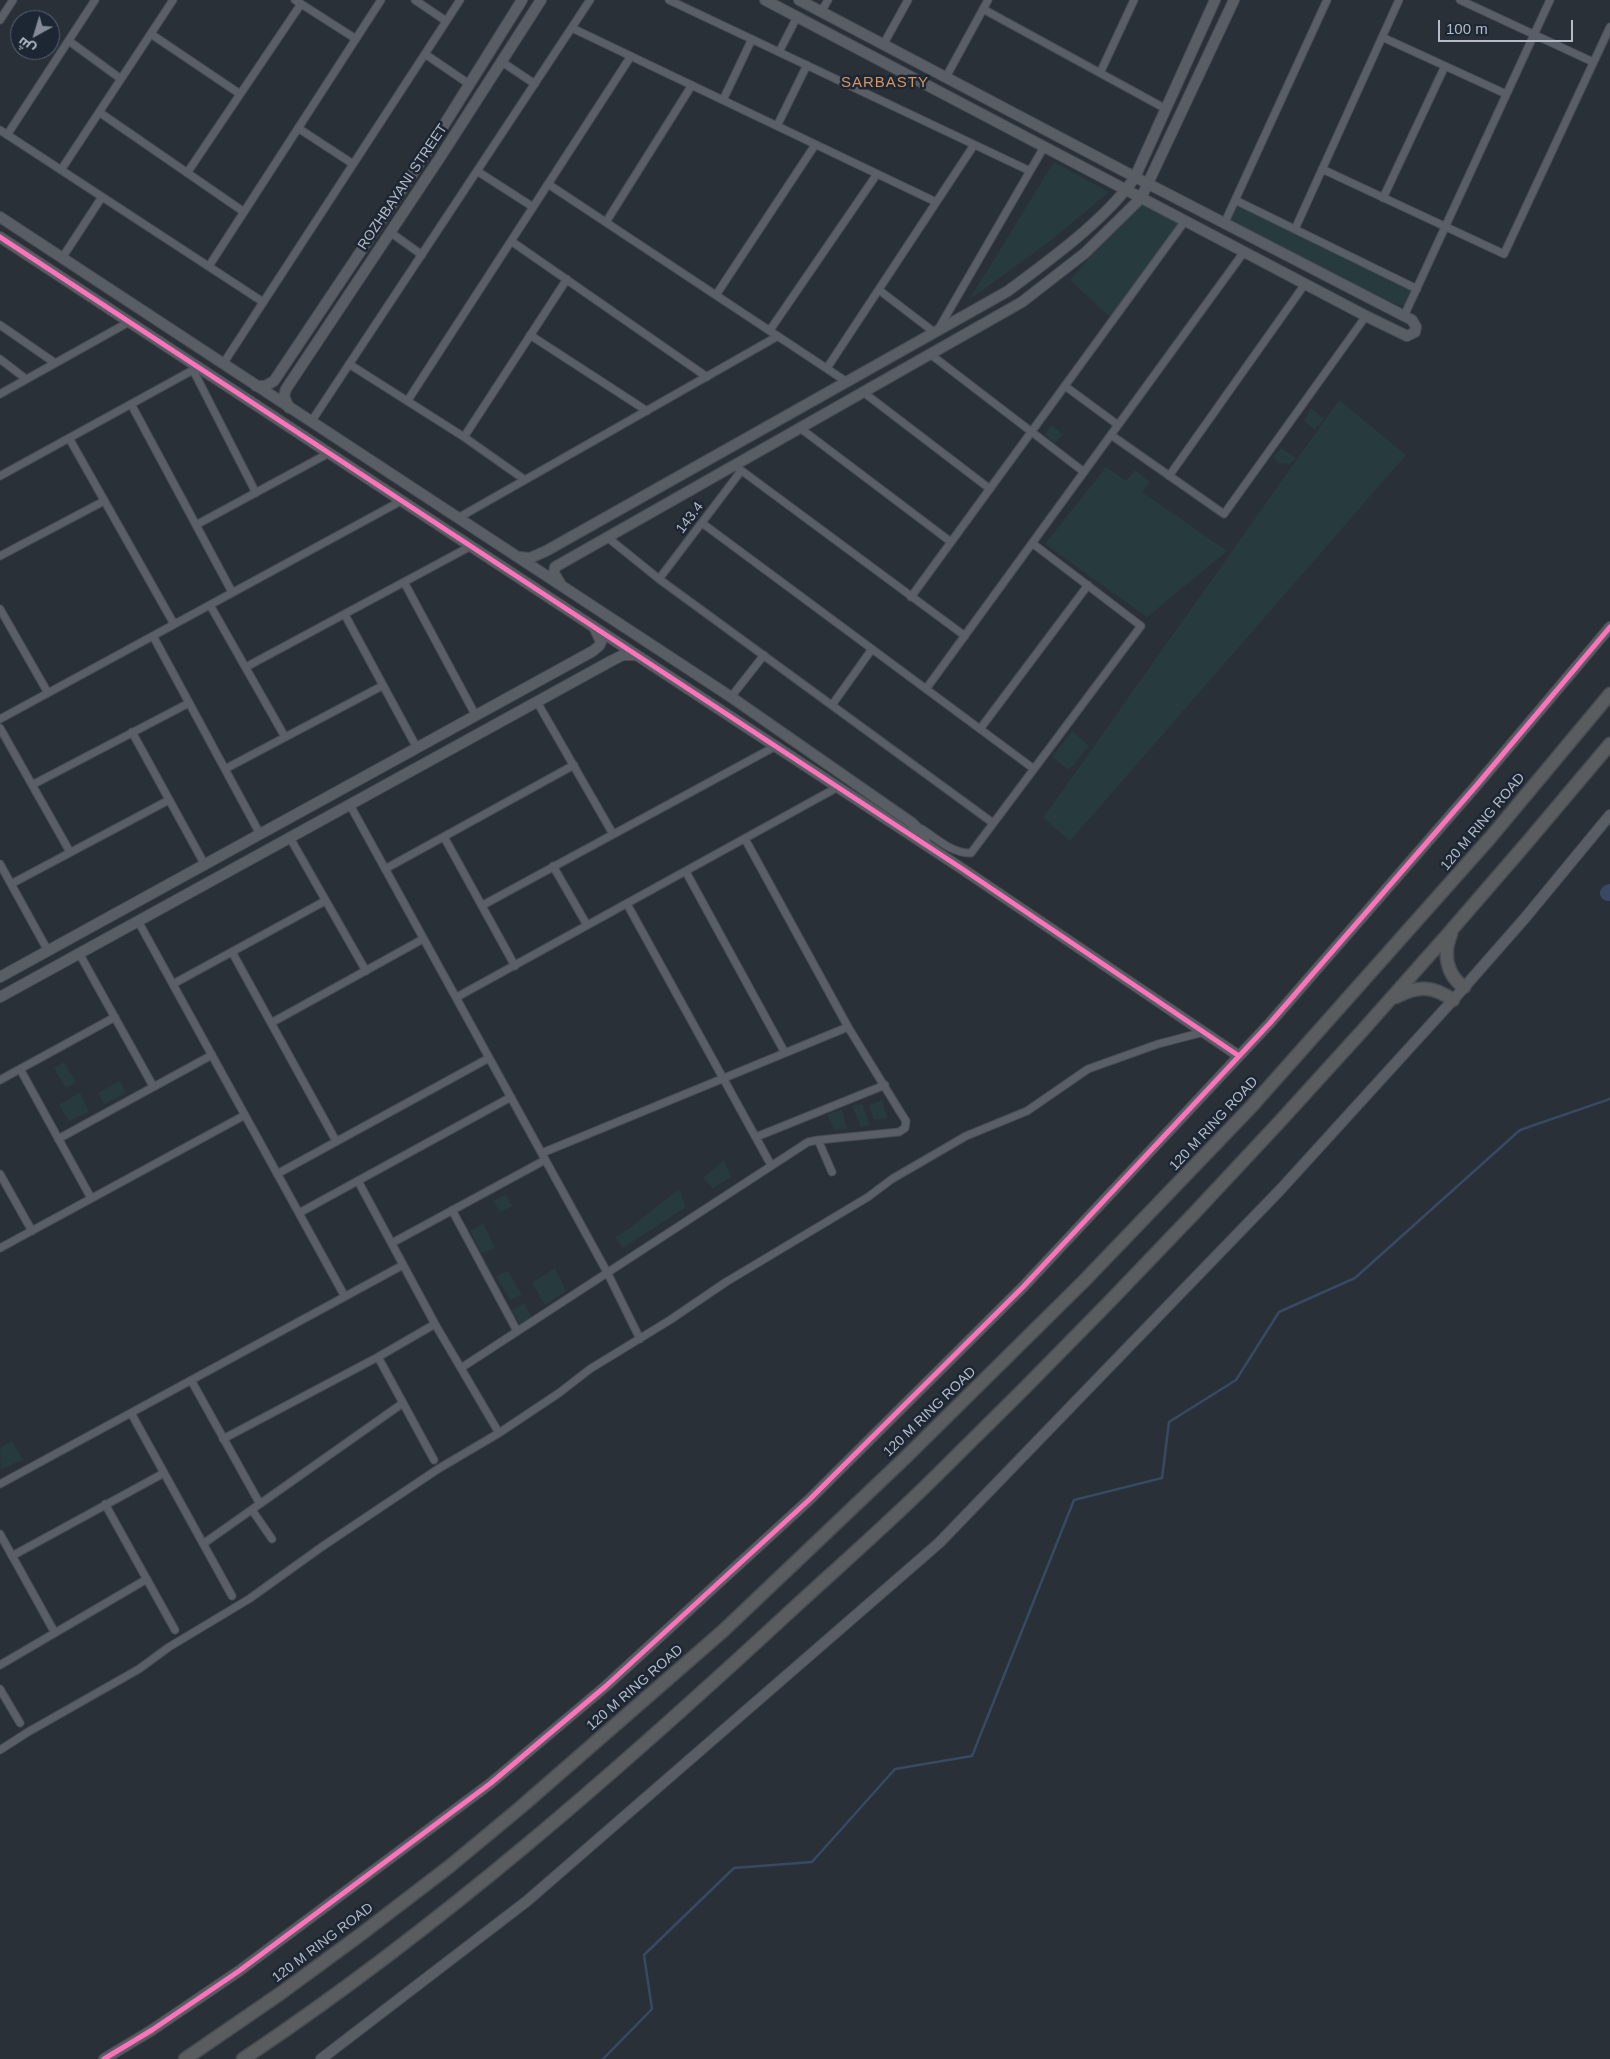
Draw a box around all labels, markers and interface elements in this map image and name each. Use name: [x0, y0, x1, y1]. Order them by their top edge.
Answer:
north arrow: [10, 10, 60, 60]
scale bar: [1440, 10, 1575, 42]
text: 100 m: [1446, 20, 1488, 37]
text: ش: [14, 34, 38, 58]
district label: SARBASTY: [840, 74, 930, 92]
street label: ROZHBAYANI STREET: [355, 121, 451, 253]
street label: 143.4: [673, 499, 707, 537]
street label: 120 M RING ROAD: [1437, 770, 1529, 874]
street label: 120 M RING ROAD: [1166, 1074, 1262, 1174]
street label: 120 M RING ROAD: [880, 1364, 980, 1460]
street label: 120 M RING ROAD: [583, 1642, 687, 1734]
street label: 120 M RING ROAD: [269, 1900, 377, 1986]

